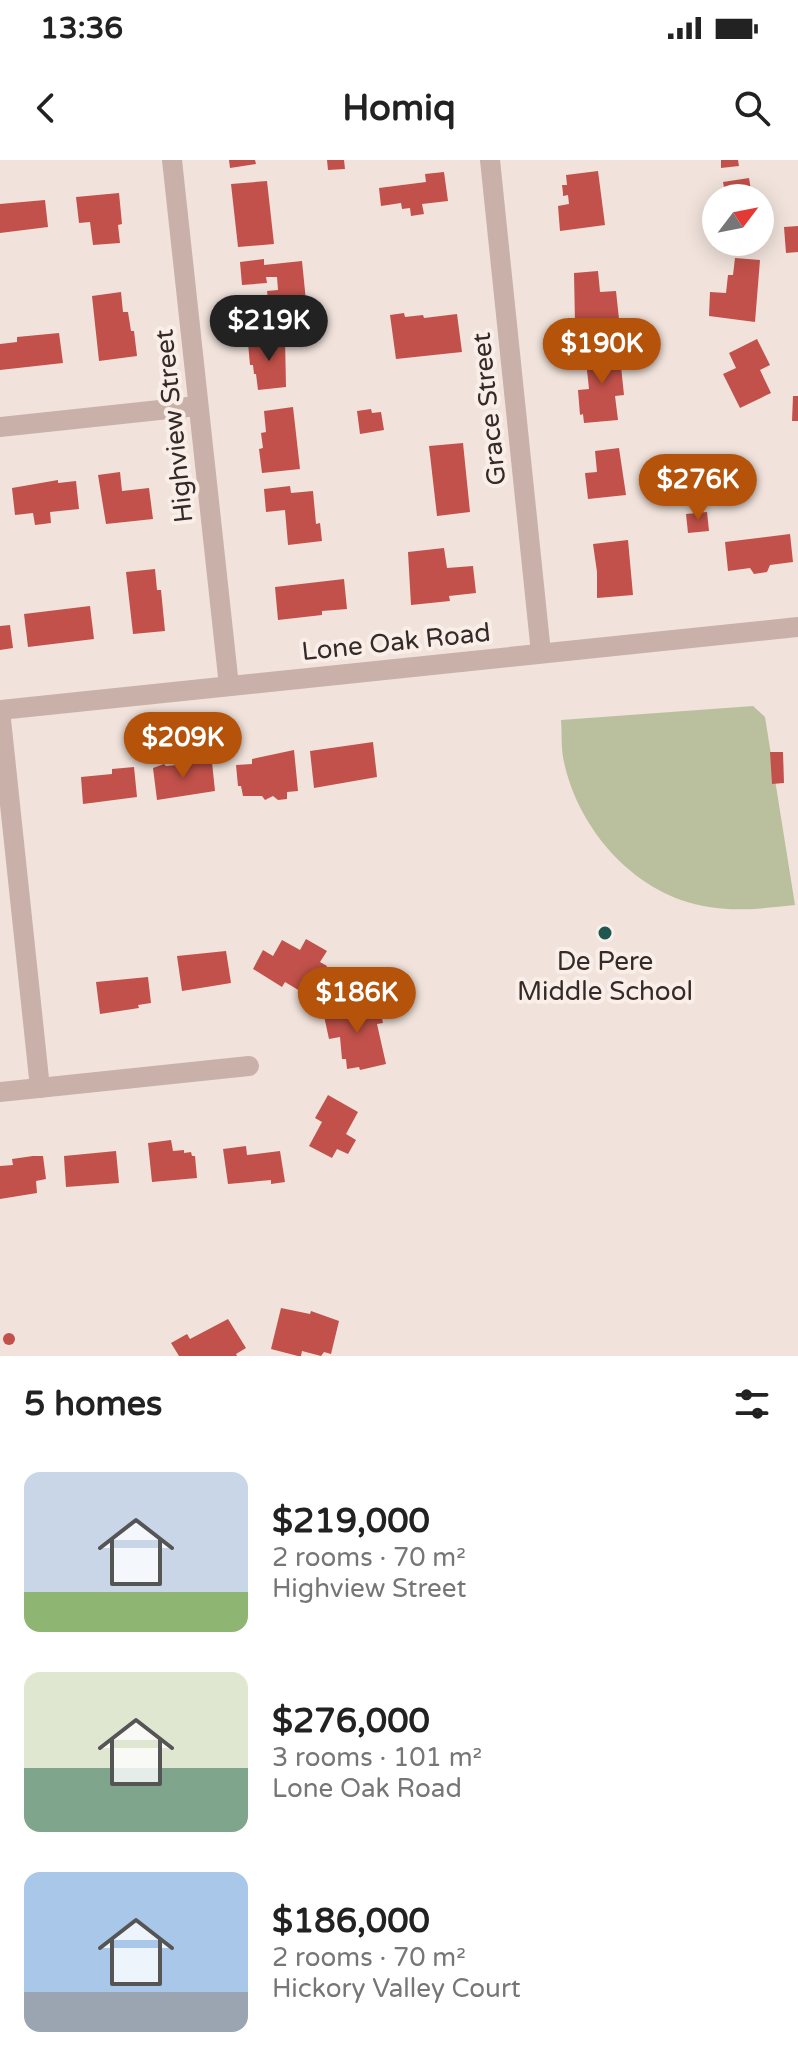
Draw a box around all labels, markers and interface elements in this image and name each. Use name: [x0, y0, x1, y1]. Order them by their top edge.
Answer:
text: 13:36: [40, 10, 123, 47]
icon: back: [24, 86, 68, 130]
icon: search: [730, 86, 774, 130]
text: Homiq: [342, 87, 456, 130]
north arrow: [702, 184, 774, 256]
map controls: [702, 184, 774, 256]
pin: $219K: [213, 295, 325, 363]
text: $219K: [228, 305, 310, 336]
pin: $190K: [546, 318, 658, 386]
street label: Highview Street: [148, 328, 200, 524]
text: $190K: [561, 328, 643, 359]
street label: Grace Street: [466, 331, 512, 487]
pin: $276K: [642, 454, 754, 522]
text: $276K: [657, 464, 739, 495]
street label: Lone Oak Road: [300, 617, 492, 667]
pin: $209K: [127, 712, 239, 780]
text: $209K: [142, 722, 224, 753]
marker: De Pere Middle School: [596, 924, 614, 942]
place label: De Pere Middle School: [517, 946, 693, 1007]
pin: $186K: [301, 967, 413, 1035]
text: $186K: [316, 977, 398, 1008]
icon: filters: [730, 1382, 774, 1426]
text: 5 homes: [24, 1384, 162, 1425]
text: $219,000: [272, 1501, 430, 1542]
icon: home: [88, 1504, 184, 1600]
text: 2 rooms · 70 m²: [272, 1542, 466, 1573]
text: Highview Street: [272, 1573, 466, 1604]
text: $276,000: [272, 1701, 430, 1742]
icon: home: [88, 1704, 184, 1800]
text: 3 rooms · 101 m²: [272, 1742, 482, 1773]
text: Lone Oak Road: [272, 1773, 462, 1804]
text: $186,000: [272, 1901, 430, 1942]
icon: home: [88, 1904, 184, 2000]
text: 2 rooms · 70 m²: [272, 1942, 466, 1973]
text: Hickory Valley Court: [272, 1973, 521, 2004]

